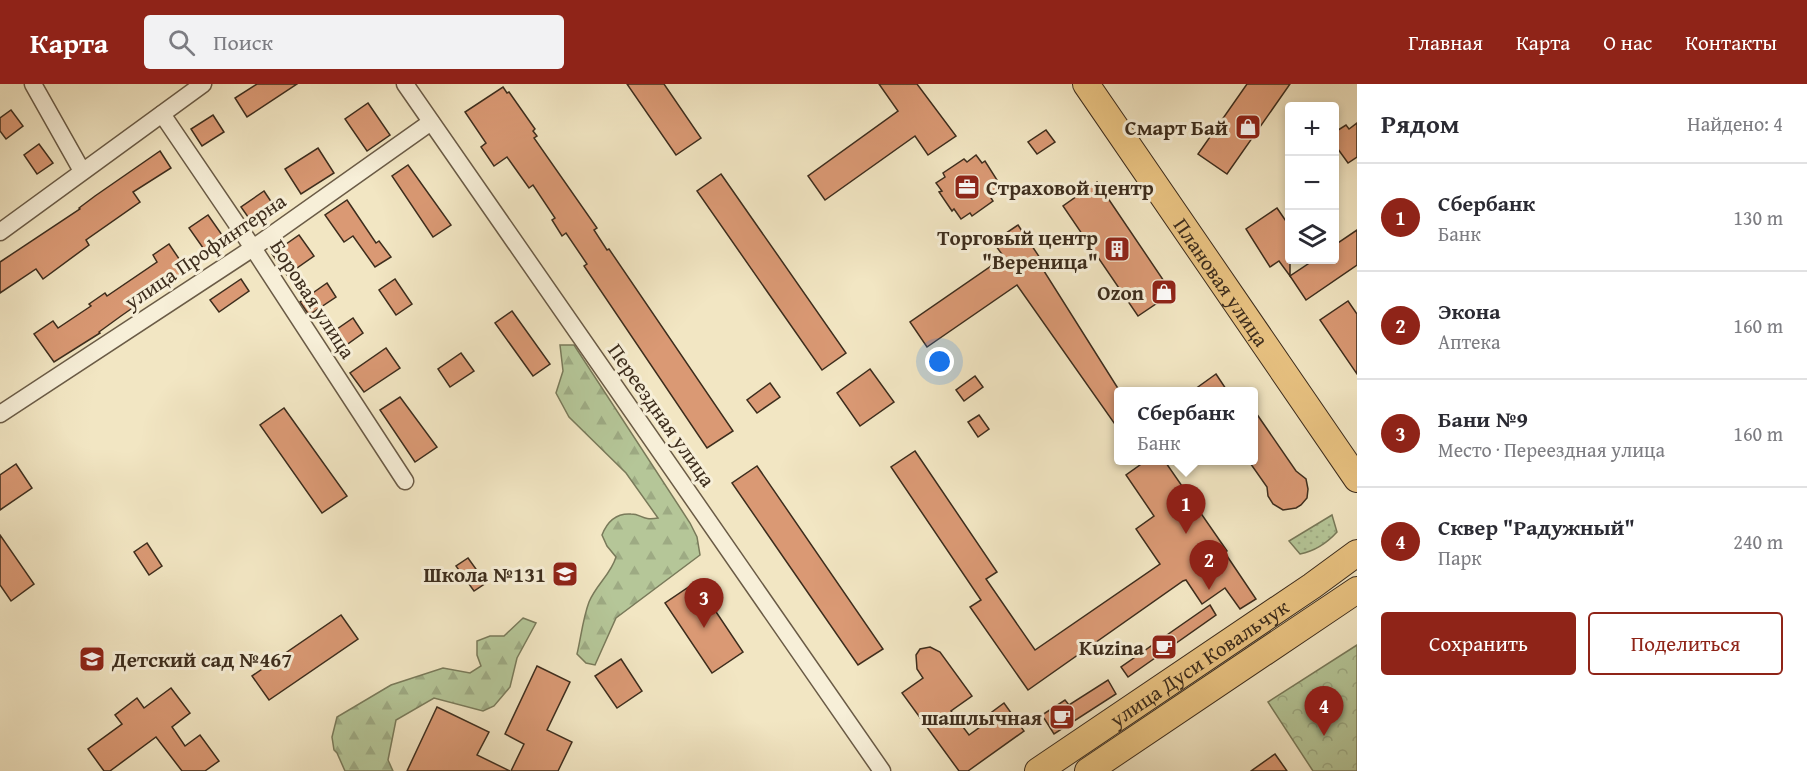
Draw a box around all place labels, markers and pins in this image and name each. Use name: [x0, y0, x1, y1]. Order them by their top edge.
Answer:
place label: Смарт Бай: [1125, 112, 1228, 143]
shop icon: Смарт Бай: [1233, 112, 1263, 142]
office icon: Страховой центр: [952, 172, 982, 202]
place label: Страховой центр: [986, 172, 1154, 203]
place label: Торговый центр "Вереница": [937, 222, 1098, 277]
building icon: Торговый центр "Вереница": [1102, 234, 1132, 264]
place label: Ozon: [1097, 277, 1145, 308]
shop icon: Ozon: [1149, 277, 1179, 307]
pin: 1: [1166, 484, 1206, 534]
pin: 2: [1190, 540, 1228, 590]
place label: Школа №131: [424, 559, 546, 590]
school or university icon: Школа №131: [550, 559, 580, 589]
pin: 3: [684, 578, 724, 628]
place label: Kuzina: [1079, 632, 1144, 663]
cafe icon: Kuzina: [1149, 632, 1179, 662]
school or university icon: Детский сад №467: [77, 644, 107, 674]
place label: Детский сад №467: [111, 644, 292, 675]
pin: 4: [1304, 686, 1344, 736]
place label: шашлычная: [921, 702, 1042, 733]
cafe icon: шашлычная: [1047, 702, 1077, 732]

